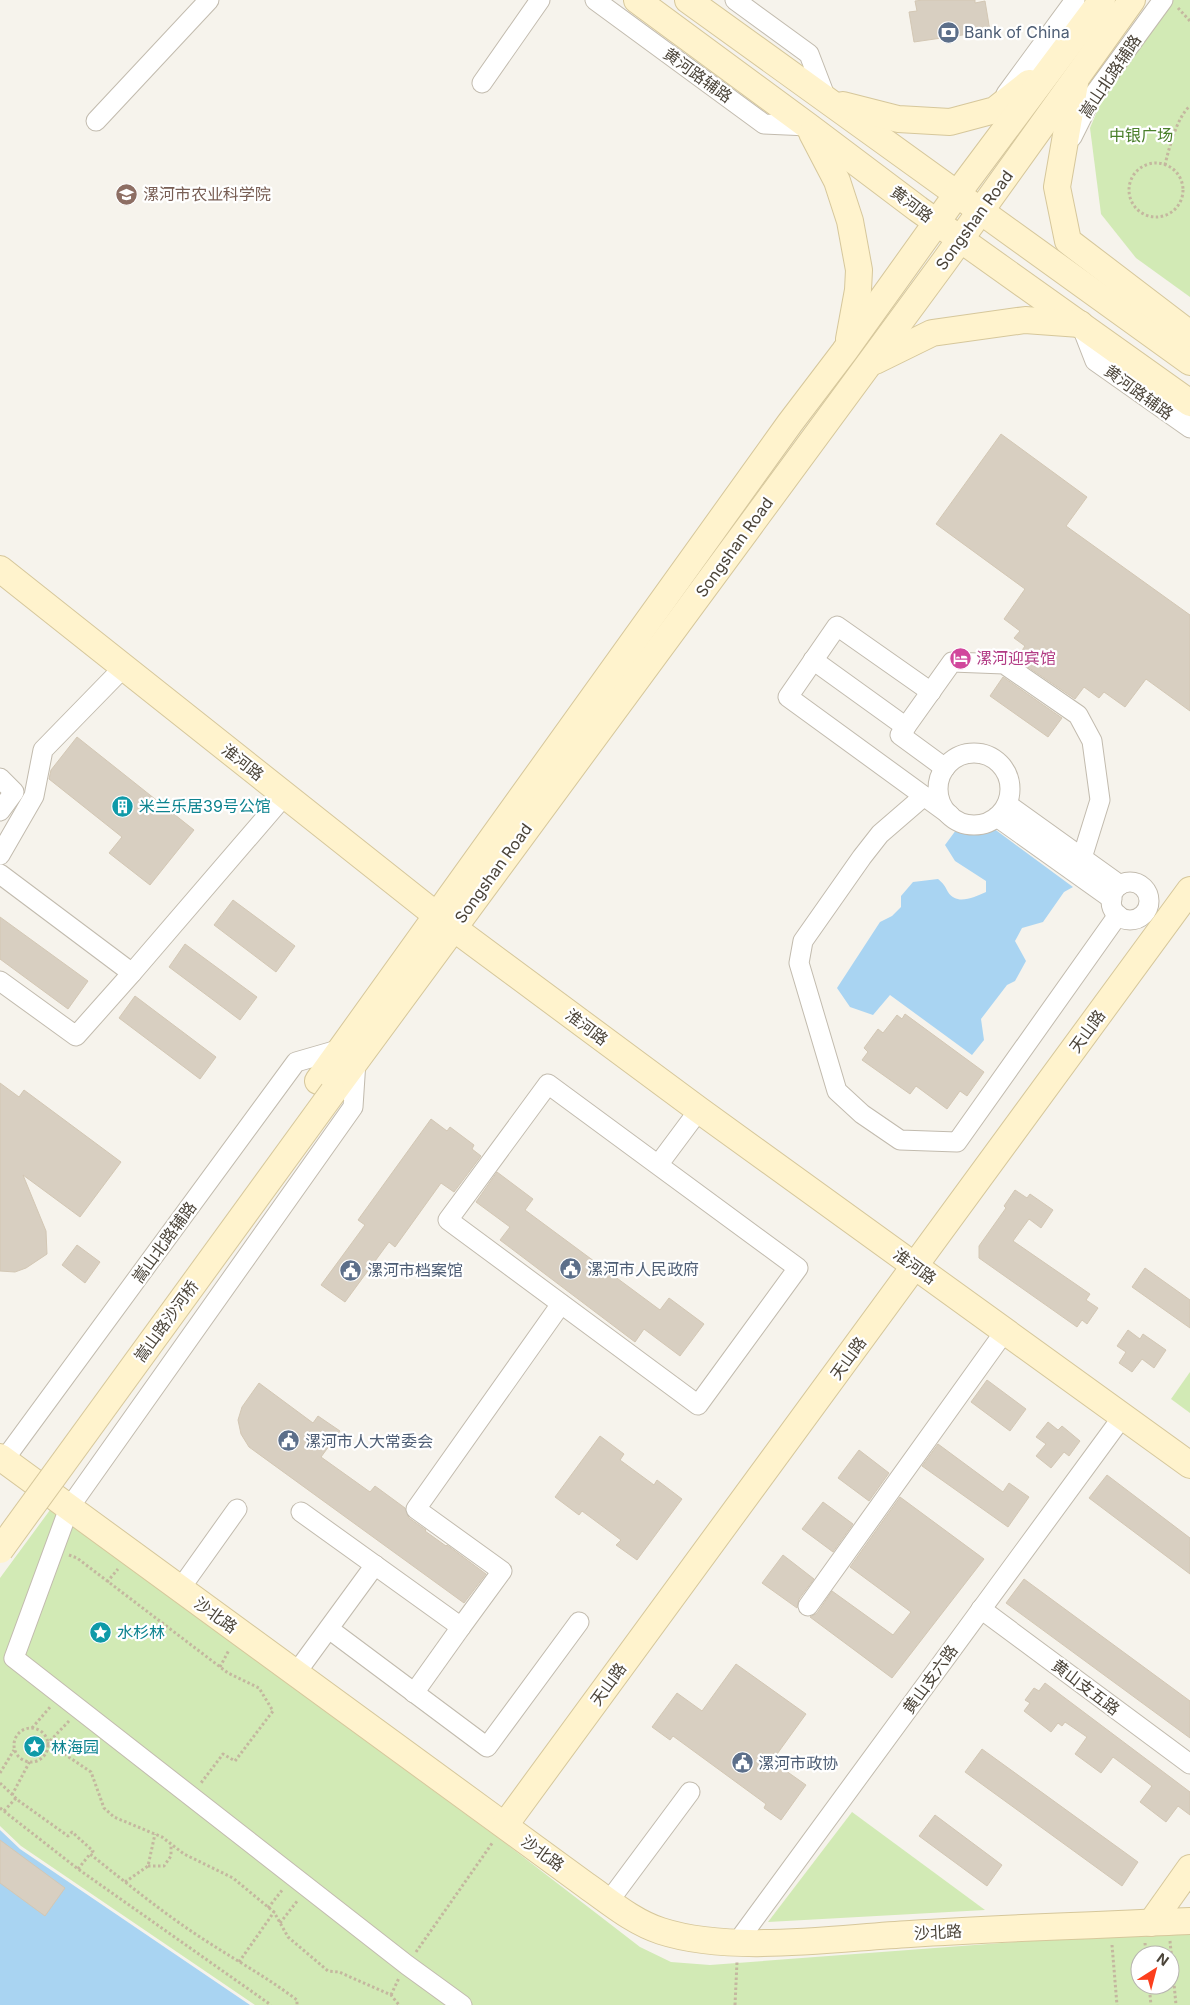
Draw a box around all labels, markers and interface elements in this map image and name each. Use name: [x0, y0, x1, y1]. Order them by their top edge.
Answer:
bank icon: Bank of China: [936, 20, 960, 44]
place label: Bank of China: [964, 22, 1070, 42]
street label: 嵩山北路辅路: [1075, 31, 1145, 121]
street label: 黄河路辅路: [660, 43, 736, 107]
park label: 中银广场: [1109, 125, 1173, 145]
street label: Songshan Road: [931, 166, 1017, 274]
school or university icon: 漯河市农业科学院: [115, 182, 139, 206]
street label: 黄河路: [887, 182, 937, 226]
place label: 漯河市农业科学院: [143, 184, 271, 204]
street label: 黄河路辅路: [1101, 360, 1177, 424]
street label: Songshan Road: [691, 493, 777, 601]
hotel icon: 漯河迎宾馆: [948, 646, 972, 670]
place label: 漯河迎宾馆: [976, 648, 1056, 668]
street label: 淮河路: [218, 739, 268, 785]
building icon: 米兰乐居39号公馆: [111, 794, 135, 818]
place label: 米兰乐居39号公馆: [139, 796, 271, 816]
street label: Songshan Road: [450, 819, 536, 927]
street label: 淮河路: [562, 1005, 612, 1049]
street label: 天山路: [1065, 1006, 1109, 1056]
street label: 嵩山北路辅路: [128, 1197, 200, 1287]
street label: 淮河路: [890, 1244, 940, 1288]
public building icon: 漯河市人民政府: [559, 1257, 583, 1281]
public building icon: 漯河市档案馆: [339, 1258, 363, 1282]
place label: 漯河市人民政府: [587, 1259, 699, 1279]
place label: 漯河市档案馆: [367, 1260, 463, 1280]
street label: 嵩山路沙河桥: [130, 1276, 202, 1366]
street label: 天山路: [826, 1333, 870, 1383]
public building icon: 漯河市人大常委会: [277, 1429, 301, 1453]
place label: 漯河市人大常委会: [305, 1431, 433, 1451]
street label: 沙北路: [191, 1593, 241, 1637]
place icon: 水杉林: [89, 1620, 113, 1644]
place label: 水杉林: [117, 1622, 165, 1642]
street label: 黄山支六路: [898, 1641, 962, 1717]
street label: 黄山支五路: [1048, 1655, 1124, 1719]
street label: 天山路: [586, 1659, 630, 1709]
place icon: 林海园: [23, 1735, 47, 1759]
place label: 林海园: [51, 1737, 99, 1757]
public building icon: 漯河市政协: [730, 1751, 754, 1775]
place label: 漯河市政协: [758, 1753, 838, 1773]
street label: 沙北路: [518, 1831, 568, 1875]
street label: 沙北路: [914, 1921, 962, 1943]
north arrow: [1130, 1945, 1180, 1995]
text: N: [1154, 1949, 1172, 1969]

